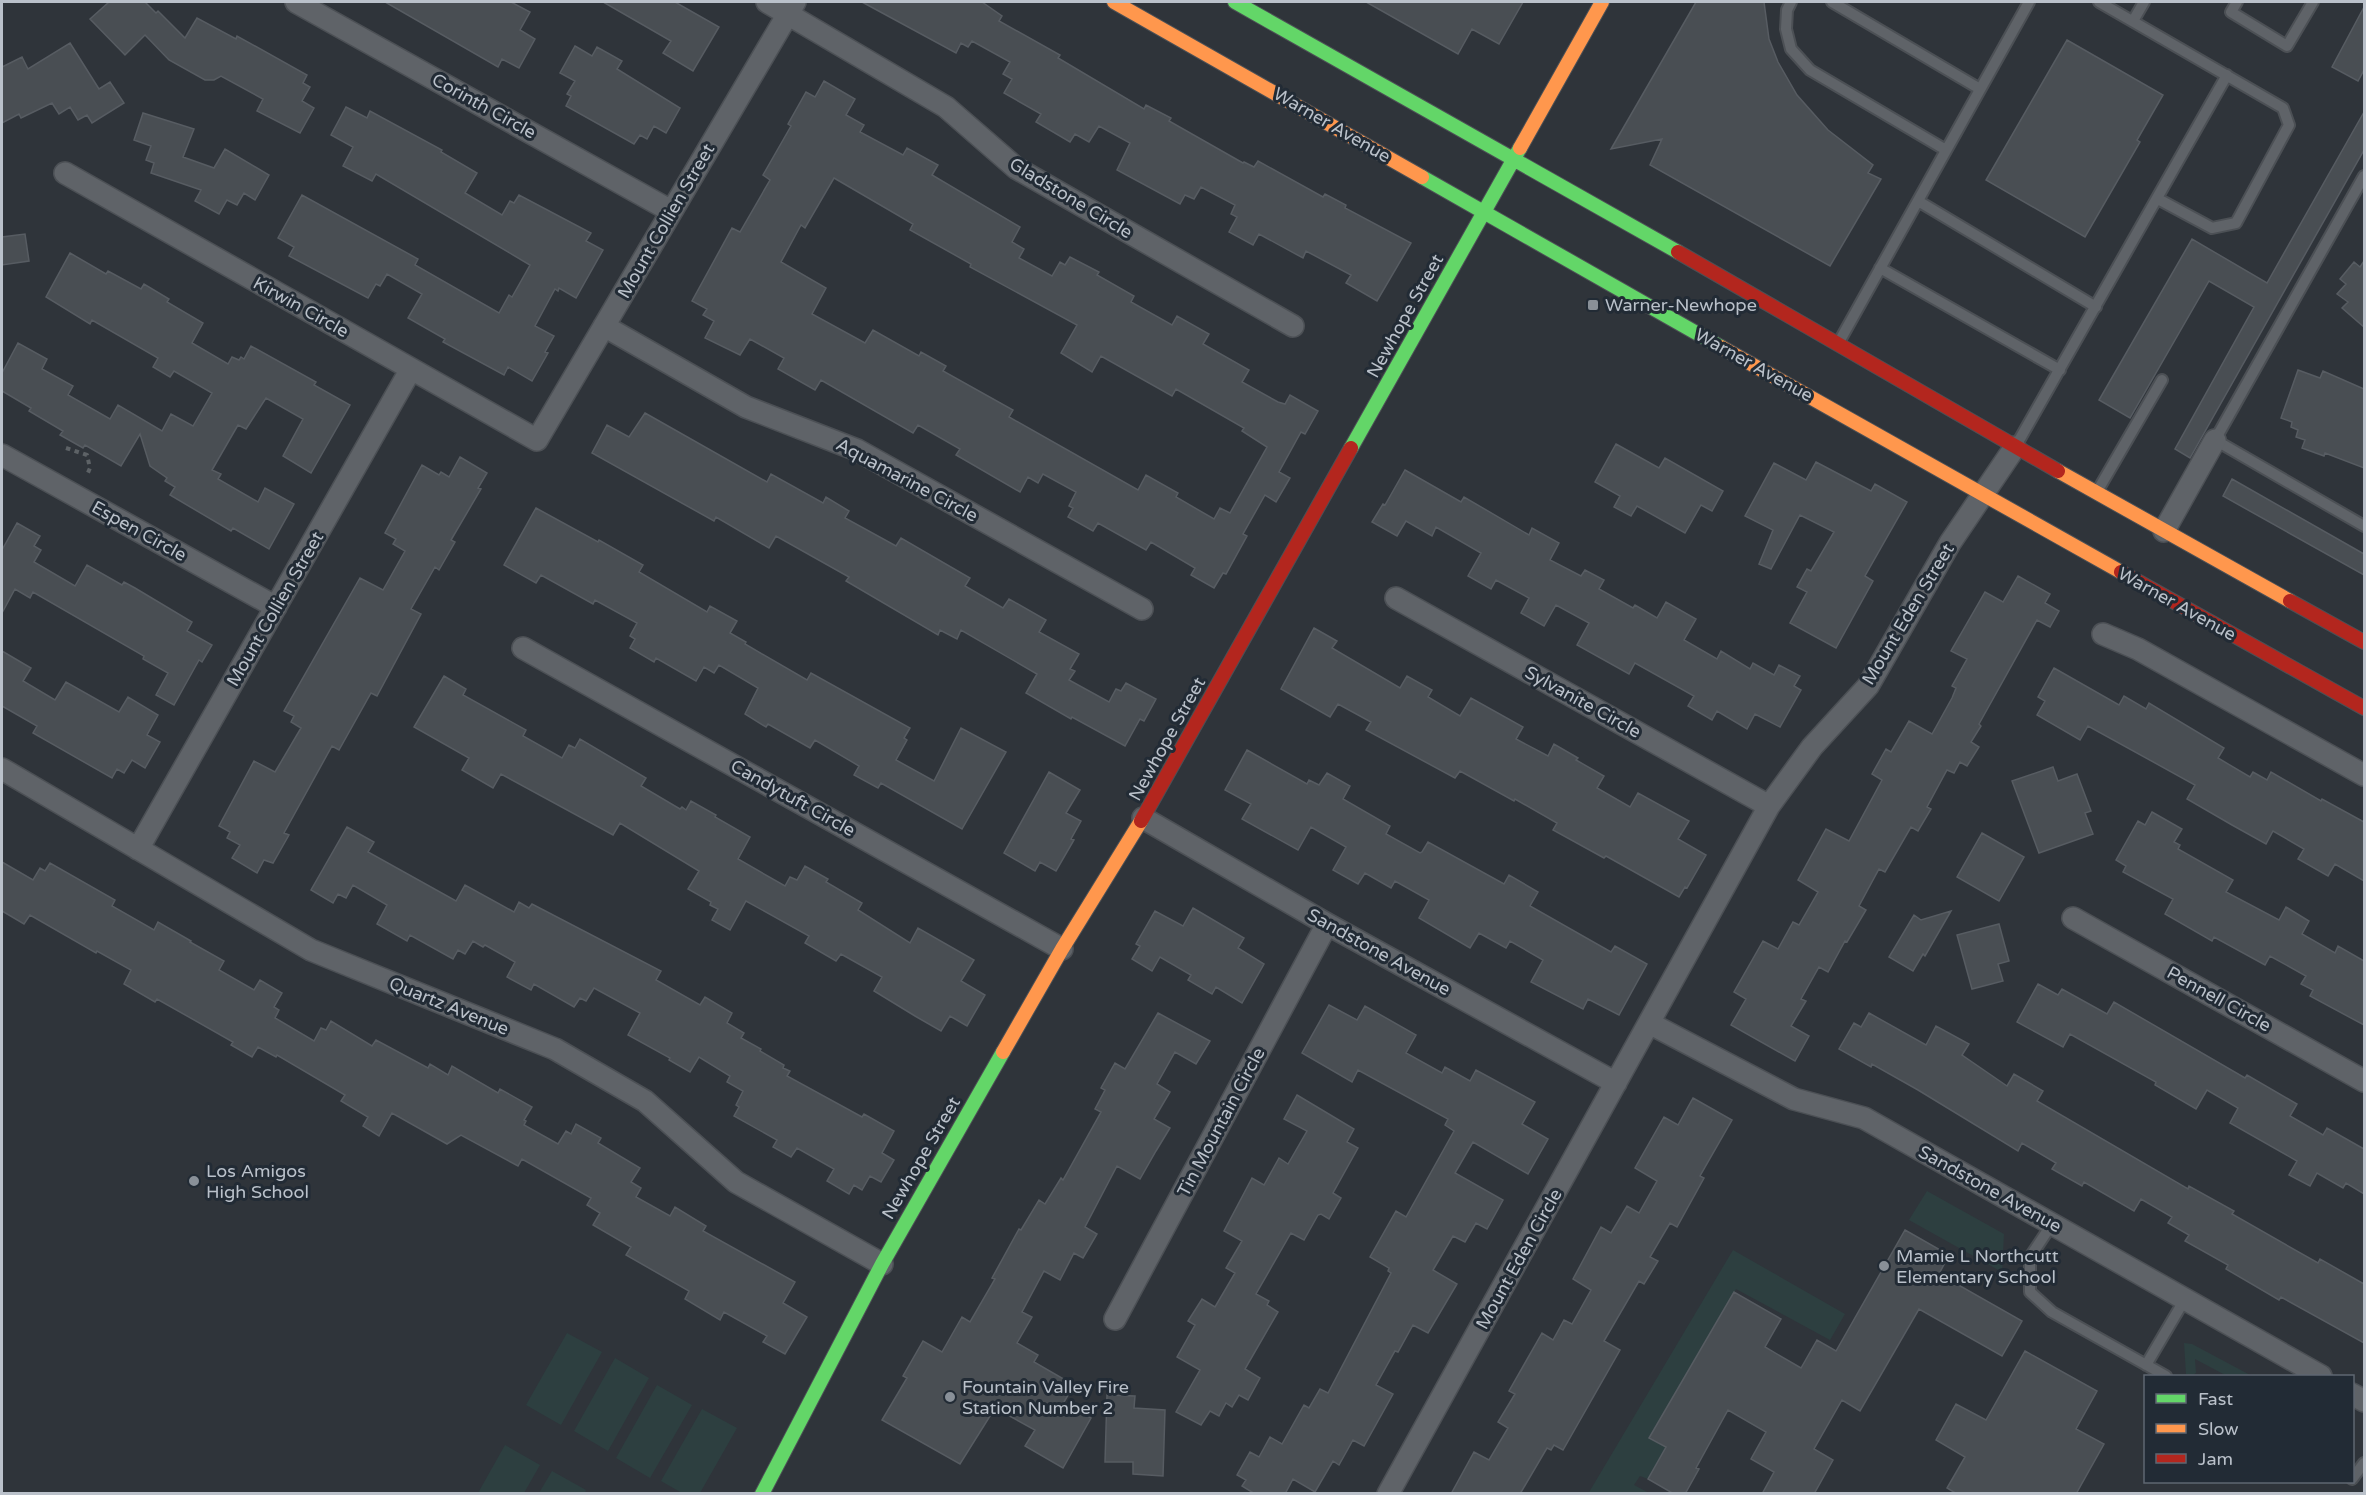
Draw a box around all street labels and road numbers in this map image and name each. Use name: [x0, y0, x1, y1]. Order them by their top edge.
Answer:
street label: Corinth Circle: [428, 68, 540, 144]
street label: Warner Avenue: [1269, 83, 1395, 167]
street label: Mount Collien Street: [613, 140, 719, 302]
street label: Gladstone Circle: [1006, 153, 1136, 243]
street label: Newhope Street: [1362, 250, 1448, 382]
street label: Kirwin Circle: [249, 272, 353, 342]
street label: Warner Avenue: [1691, 323, 1817, 407]
street label: Aquamarine Circle: [832, 433, 982, 527]
street label: Espen Circle: [88, 496, 190, 566]
street label: Mount Collien Street: [222, 528, 328, 690]
street label: Mount Eden Street: [1857, 539, 1959, 689]
street label: Warner Avenue: [2114, 562, 2240, 646]
street label: Sylvanite Circle: [1521, 661, 1645, 743]
street label: Newhope Street: [1124, 673, 1210, 805]
street label: Candytuft Circle: [727, 755, 859, 841]
street label: Sandstone Avenue: [1304, 904, 1454, 1000]
street label: Pennell Circle: [2163, 961, 2275, 1037]
street label: Quartz Avenue: [386, 972, 512, 1040]
street label: Tin Mountain Circle: [1172, 1044, 1270, 1200]
street label: Newhope Street: [877, 1093, 965, 1223]
street label: Sandstone Avenue: [1915, 1141, 2065, 1237]
street label: Mount Eden Circle: [1471, 1185, 1567, 1333]

